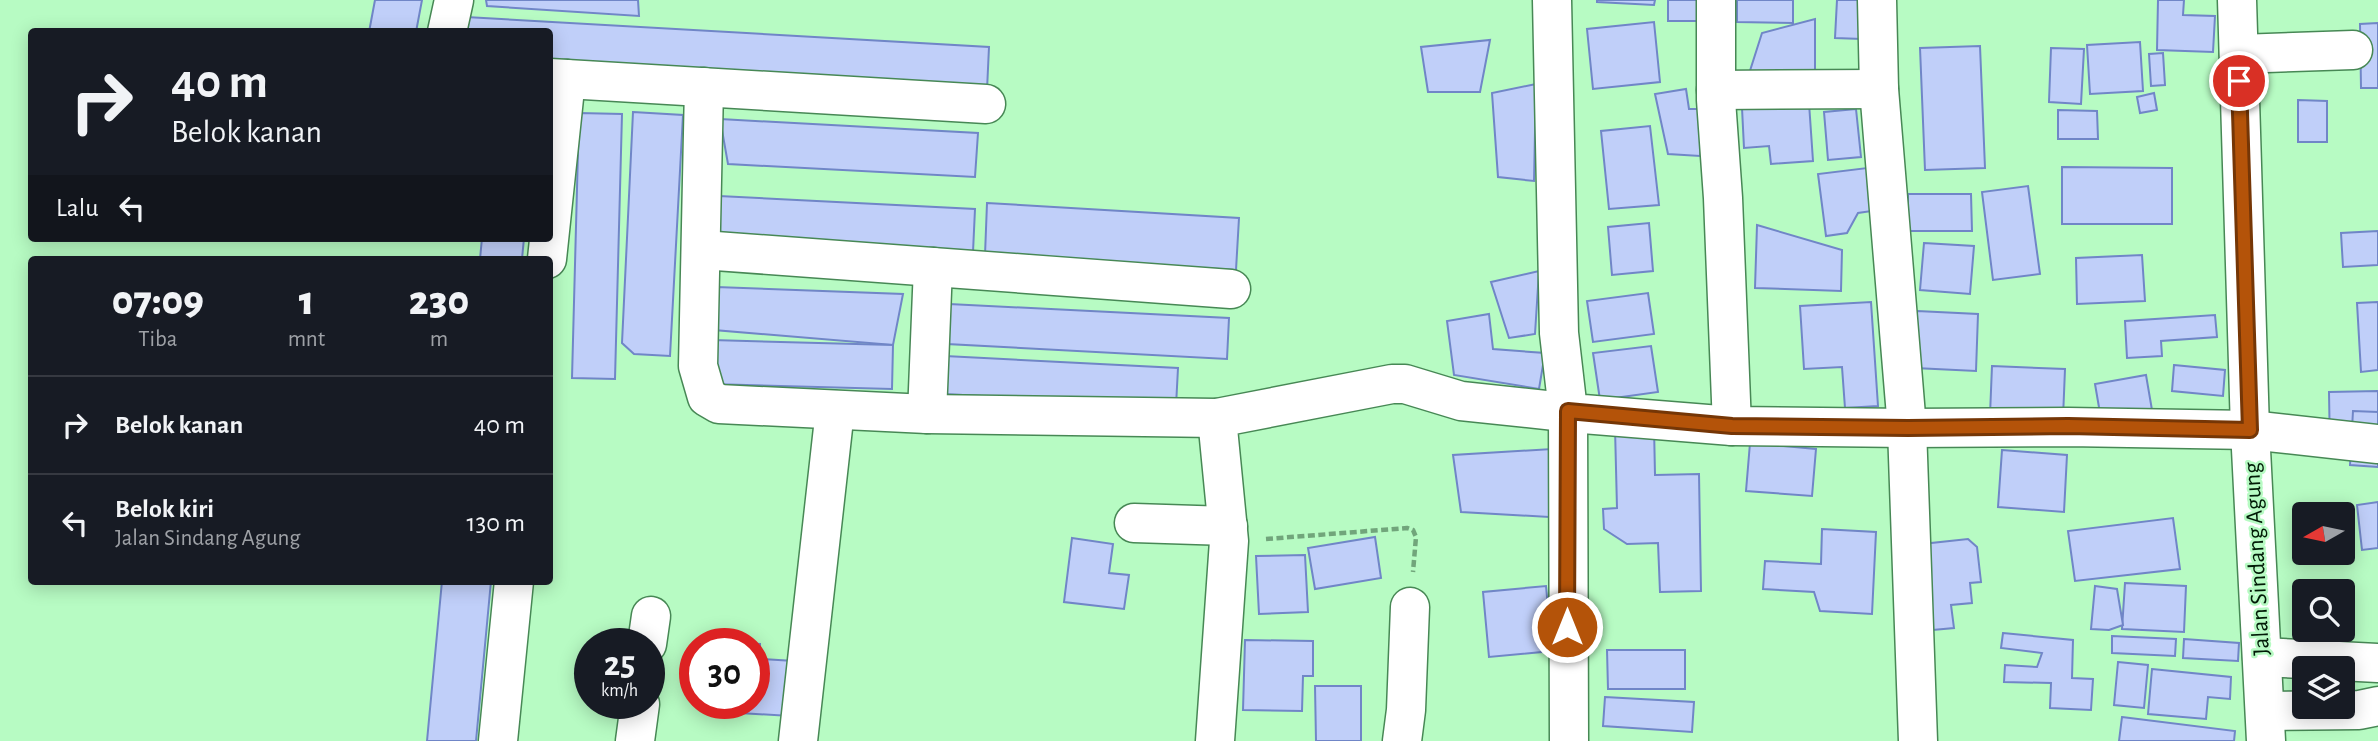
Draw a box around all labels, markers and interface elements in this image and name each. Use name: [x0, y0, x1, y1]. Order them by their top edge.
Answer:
pin: [2209, 51, 2269, 111]
icon: right: [56, 56, 147, 147]
text: 40 m: [171, 58, 268, 107]
icon: arrive: [2220, 62, 2258, 100]
text: Belok kanan: [171, 116, 322, 148]
icon: left: [113, 189, 151, 227]
text: Lalu: [56, 195, 99, 221]
text: 07:09: [112, 280, 204, 322]
text: 1: [299, 280, 314, 322]
text: 230: [409, 280, 469, 322]
text: Tiba: [138, 328, 177, 351]
text: mnt: [288, 328, 325, 351]
text: m: [430, 328, 448, 351]
icon: right: [56, 406, 94, 444]
text: Belok kanan: [115, 412, 243, 438]
text: 40 m: [474, 412, 525, 438]
street label: Jalan Sindang Agung: [2240, 461, 2274, 656]
text: Belok kiri: [115, 496, 214, 522]
north arrow: [2292, 502, 2356, 565]
map controls: [2292, 502, 2355, 719]
icon: left: [56, 504, 94, 542]
text: 130 m: [467, 510, 525, 536]
text: Jalan Sindang Agung: [115, 527, 301, 550]
button: search: [2292, 579, 2355, 642]
position arrow: [1530, 590, 1604, 664]
speed limit sign: 30: [679, 628, 770, 719]
text: 25: [604, 647, 635, 682]
button: layers: [2292, 656, 2355, 719]
text: km/h: [601, 682, 638, 700]

